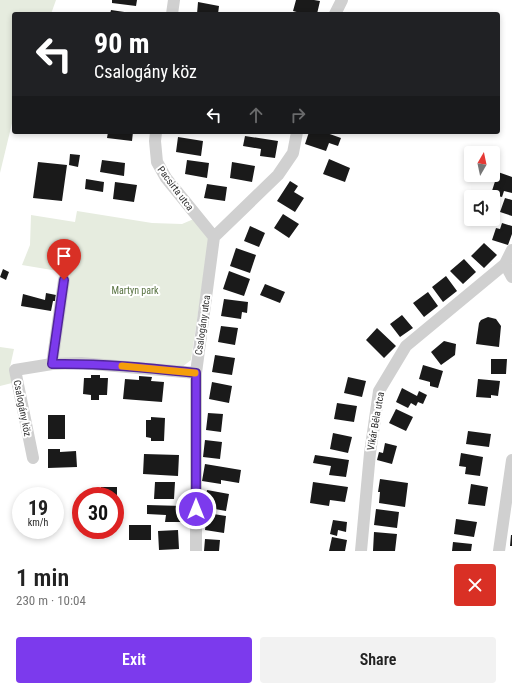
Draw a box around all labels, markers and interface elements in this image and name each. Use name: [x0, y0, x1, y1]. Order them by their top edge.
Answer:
text: 90 m: [94, 27, 150, 60]
icon: left: [28, 28, 80, 80]
text: Csalogány köz: [94, 61, 197, 82]
icon: left: [203, 104, 225, 126]
icon: ahead: [245, 104, 267, 126]
icon: right: [287, 104, 309, 126]
north arrow: [464, 146, 500, 182]
map controls: [464, 146, 500, 226]
street label: Pacsirta utca: [155, 164, 196, 213]
button: sound: [464, 190, 500, 226]
pin: [47, 239, 81, 280]
icon: arrive: [53, 245, 75, 267]
park label: Martyn park: [111, 285, 159, 296]
street label: Csalogány utca: [193, 294, 212, 356]
street label: Csalogány köz: [12, 379, 33, 437]
street label: Vikár Béla utca: [365, 391, 386, 451]
speed limit sign: 30: [72, 487, 124, 539]
position arrow: [175, 488, 217, 530]
text: 19: [28, 496, 48, 520]
text: km/h: [28, 517, 48, 528]
text: 1 min: [16, 564, 69, 592]
button: close: [454, 564, 496, 606]
text: 230 m · 10:04: [16, 593, 86, 608]
button: Exit: [16, 637, 252, 683]
button: Share: [260, 637, 496, 683]

